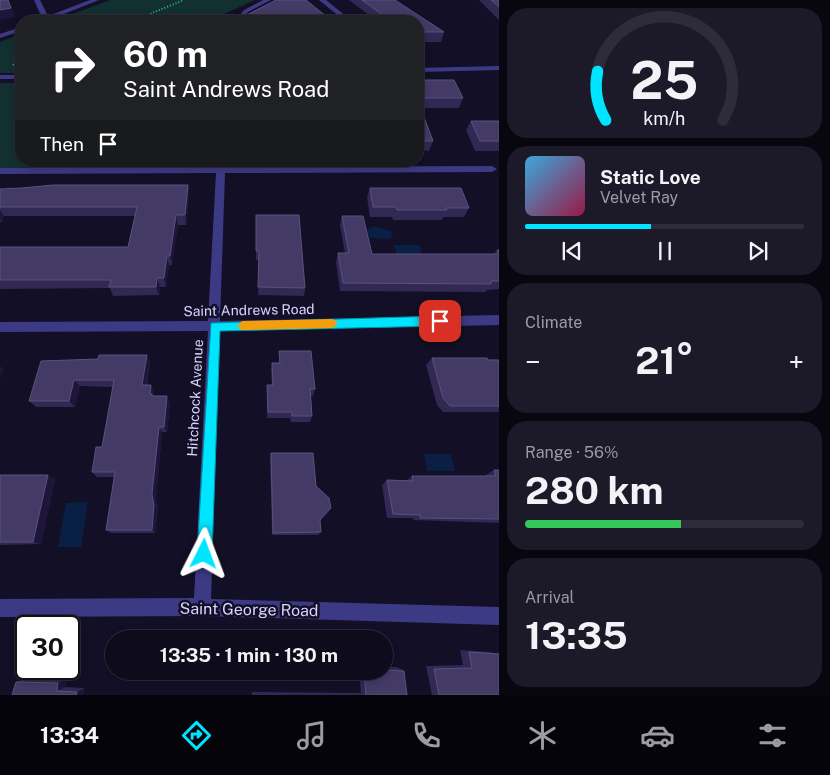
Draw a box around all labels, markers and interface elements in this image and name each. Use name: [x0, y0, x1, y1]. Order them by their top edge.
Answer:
text: 60 m: [123, 34, 208, 75]
icon: right: [40, 35, 105, 100]
text: 25: [630, 50, 699, 111]
text: Saint Andrews Road: [123, 76, 329, 102]
text: km/h: [643, 108, 686, 129]
icon: arrive: [94, 130, 122, 158]
text: Then: [40, 133, 84, 155]
text: Static Love: [600, 166, 701, 188]
text: Velvet Ray: [600, 188, 678, 207]
icon: previous: [558, 237, 586, 265]
icon: pause: [651, 237, 679, 265]
icon: next: [744, 237, 772, 265]
pin: [419, 300, 461, 342]
street label: Saint Andrews Road: [183, 301, 315, 319]
icon: arrive: [426, 307, 454, 335]
text: Climate: [525, 313, 582, 332]
text: 21°: [635, 338, 694, 383]
street label: Hitchcock Avenue: [184, 339, 206, 457]
text: −: [525, 345, 541, 378]
text: +: [788, 345, 804, 378]
text: Range · 56%: [525, 443, 618, 462]
text: 280 km: [525, 468, 664, 513]
position arrow: [177, 527, 229, 579]
text: Arrival: [525, 588, 574, 607]
street label: Saint George Road: [179, 599, 319, 620]
text: 13:35: [525, 613, 628, 658]
speed limit sign: 30: [15, 615, 80, 680]
text: 13:35 · 1 min · 130 m: [160, 644, 338, 666]
icon: directions: [179, 718, 214, 753]
icon: music: [294, 718, 329, 753]
icon: phone: [409, 718, 444, 753]
icon: climate: [525, 718, 560, 753]
icon: car: [640, 718, 675, 753]
icon: filters: [755, 718, 790, 753]
text: 13:34: [40, 722, 99, 748]

